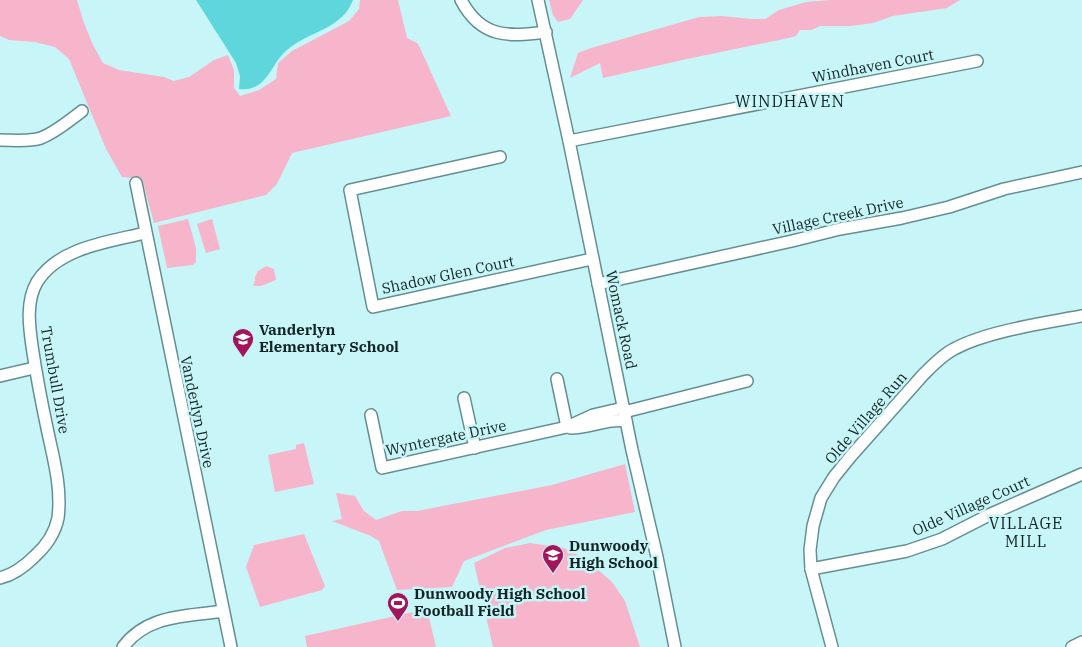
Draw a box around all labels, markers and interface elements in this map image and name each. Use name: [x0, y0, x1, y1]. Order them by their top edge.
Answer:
street label: Windhaven Court: [810, 44, 935, 87]
district label: WINDHAVEN: [735, 91, 845, 111]
street label: Village Creek Drive: [771, 192, 905, 239]
street label: Shadow Glen Court: [380, 251, 516, 298]
street label: Womack Road: [602, 269, 641, 371]
place label: Vanderlyn Elementary School: [259, 320, 399, 356]
street label: Trumbull Drive: [37, 325, 74, 435]
school or university icon: Vanderlyn Elementary School: [231, 327, 255, 358]
street label: Vanderlyn Drive: [176, 354, 219, 470]
street label: Olde Village Run: [820, 367, 911, 468]
street label: Wyntergate Drive: [384, 415, 508, 460]
street label: Olde Village Court: [909, 471, 1032, 540]
district label: VILLAGE MILL: [989, 513, 1063, 551]
place label: Dunwoody High School: [569, 536, 658, 572]
school or university icon: Dunwoody High School: [541, 543, 565, 574]
place label: Dunwoody High School Football Field: [414, 584, 586, 620]
sports icon: Dunwoody High School Football Field: [386, 591, 410, 622]

